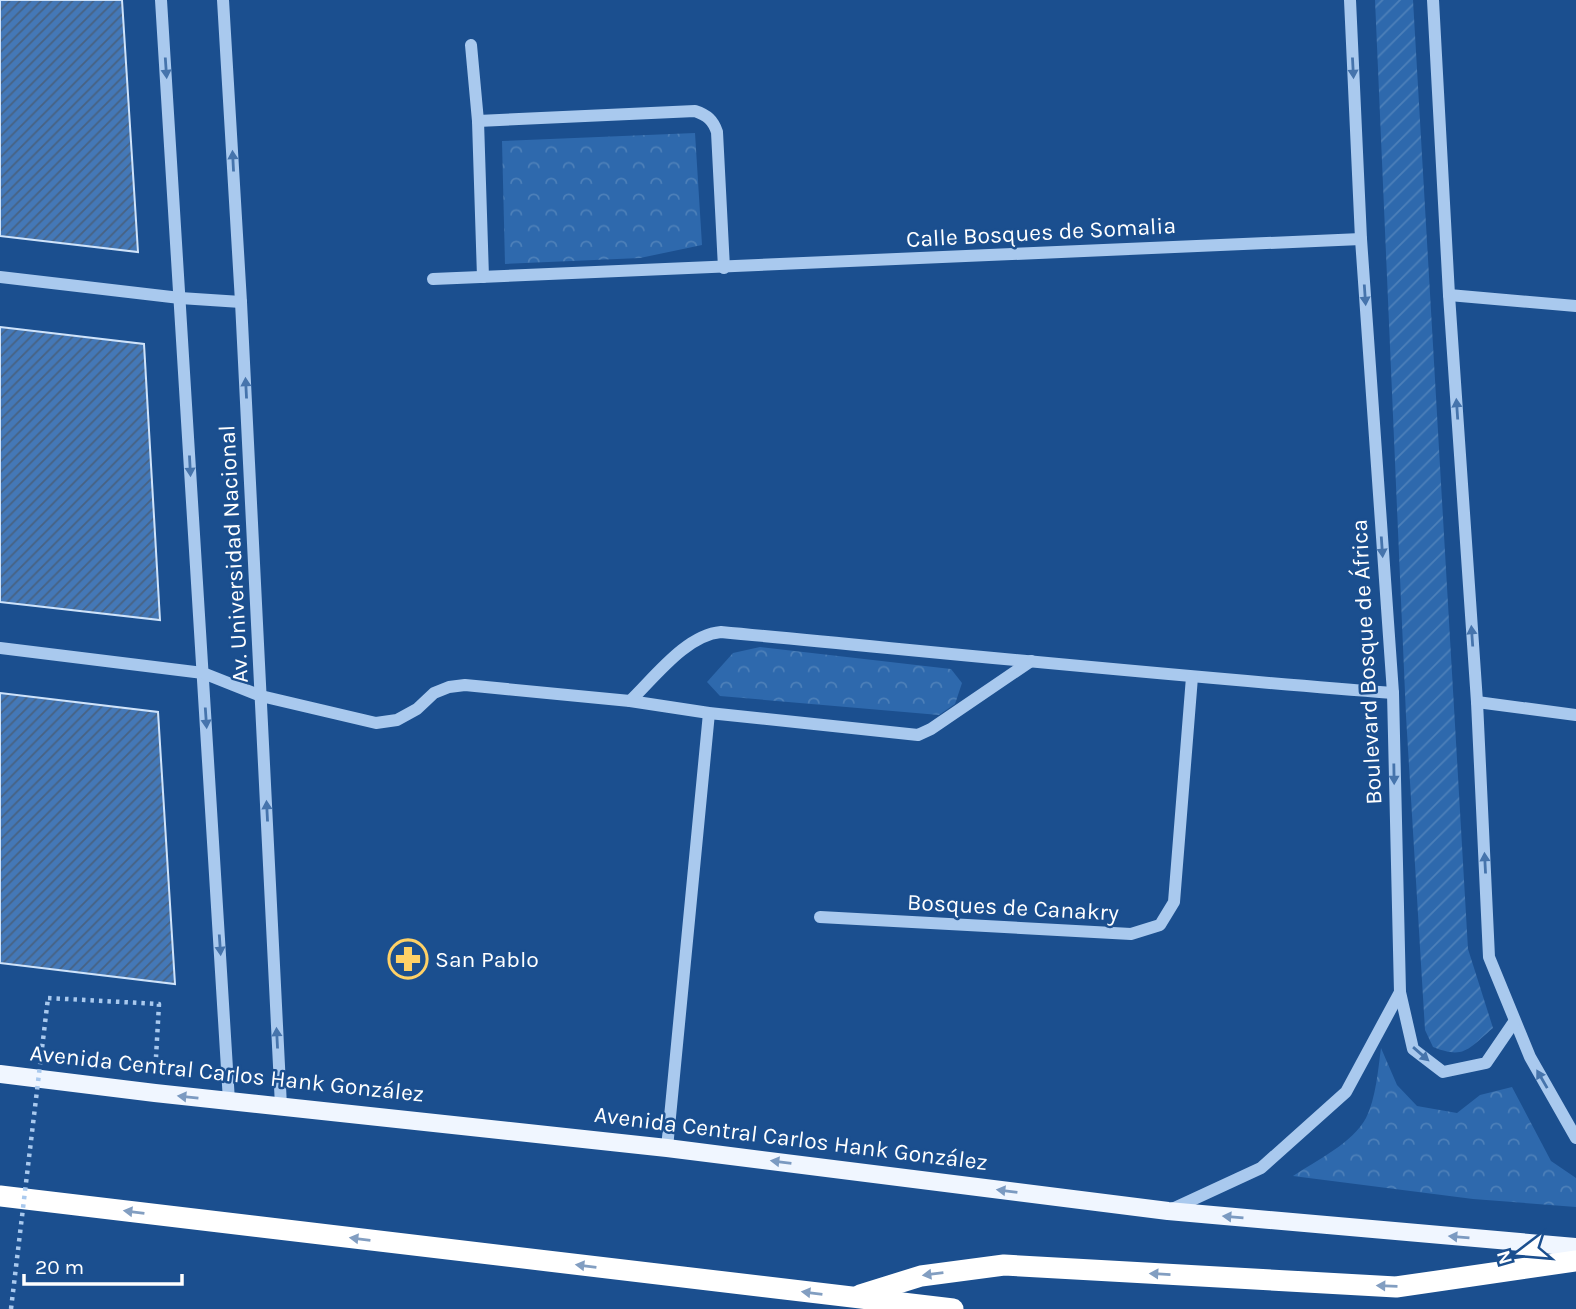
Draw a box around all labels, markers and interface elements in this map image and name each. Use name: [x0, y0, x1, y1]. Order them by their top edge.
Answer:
one-way arrow: [160, 57, 171, 79]
one-way arrow: [1347, 57, 1358, 79]
one-way arrow: [227, 150, 238, 172]
street label: Calle Bosques de Somalia: [905, 212, 1177, 253]
one-way arrow: [1359, 285, 1370, 307]
one-way arrow: [240, 377, 251, 399]
one-way arrow: [1451, 397, 1462, 419]
street label: Av. Universidad Nacional: [213, 424, 254, 684]
one-way arrow: [185, 456, 196, 478]
street label: Boulevard Bosque de África: [1346, 519, 1387, 805]
one-way arrow: [1377, 536, 1388, 558]
one-way arrow: [1467, 624, 1478, 646]
one-way arrow: [200, 707, 211, 729]
one-way arrow: [1389, 763, 1400, 785]
one-way arrow: [261, 800, 272, 822]
one-way arrow: [1479, 852, 1490, 874]
street label: Bosques de Canakry: [906, 888, 1120, 927]
one-way arrow: [214, 934, 225, 956]
pharmacy icon: San Pablo: [387, 938, 429, 980]
place label: San Pablo: [435, 946, 539, 973]
one-way arrow: [272, 1027, 283, 1049]
street label: Avenida Central Carlos Hank González: [29, 1039, 425, 1108]
one-way arrow: [1412, 1046, 1430, 1062]
one-way arrow: [1536, 1069, 1548, 1089]
one-way arrow: [177, 1091, 199, 1102]
street label: Avenida Central Carlos Hank González: [593, 1101, 989, 1176]
one-way arrow: [770, 1156, 792, 1167]
one-way arrow: [996, 1185, 1018, 1196]
one-way arrow: [123, 1207, 145, 1218]
one-way arrow: [1221, 1211, 1243, 1222]
north arrow: [1485, 1218, 1555, 1288]
one-way arrow: [1448, 1231, 1470, 1242]
one-way arrow: [349, 1234, 371, 1245]
scale bar: [24, 1242, 182, 1286]
text: N: [1492, 1248, 1517, 1267]
text: 20 m: [35, 1255, 84, 1279]
one-way arrow: [575, 1260, 597, 1271]
one-way arrow: [1149, 1268, 1171, 1279]
one-way arrow: [922, 1269, 944, 1280]
one-way arrow: [1376, 1280, 1398, 1292]
one-way arrow: [801, 1287, 823, 1298]

